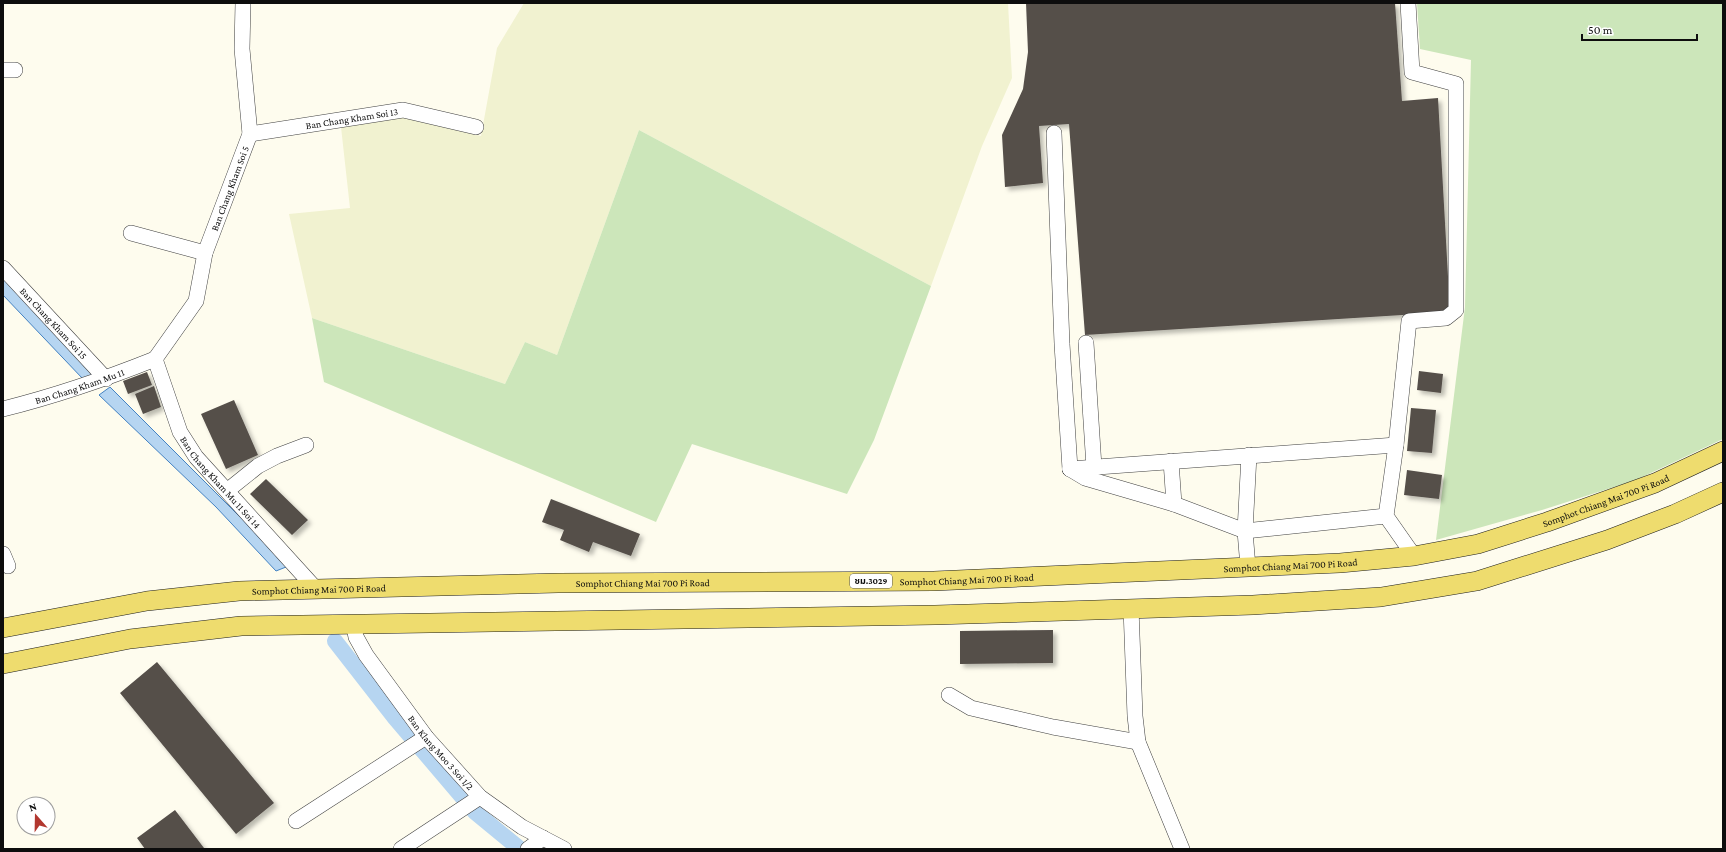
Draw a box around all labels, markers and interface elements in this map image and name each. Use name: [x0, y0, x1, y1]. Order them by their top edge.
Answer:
scale bar: [1582, 16, 1697, 42]
text: 50 m: [1588, 23, 1613, 37]
street label: Ban Chang Kham Soi 13: [305, 105, 399, 131]
street label: Ban Chang Kham Soi 5: [208, 144, 251, 232]
street label: Ban Chang Kham Soi 15: [18, 285, 90, 361]
street label: Ban Chang Kham Mu 11: [34, 366, 126, 406]
street label: Ban Chang Kham Mu 11 Soi 14: [179, 434, 263, 530]
street label: Somphot Chiang Mai 700 Pi Road: [1541, 471, 1671, 529]
street label: Somphot Chiang Mai 700 Pi Road: [1223, 556, 1359, 574]
street label: Somphot Chiang Mai 700 Pi Road: [900, 571, 1035, 587]
road number: ชม.3029: [850, 574, 892, 588]
street label: Somphot Chiang Mai 700 Pi Road: [576, 577, 711, 588]
street label: Somphot Chiang Mai 700 Pi Road: [252, 582, 387, 596]
street label: Ban Klang Moo 3 Soi 1/2: [406, 713, 476, 792]
north arrow: [16, 796, 56, 836]
text: N: [27, 800, 39, 814]

